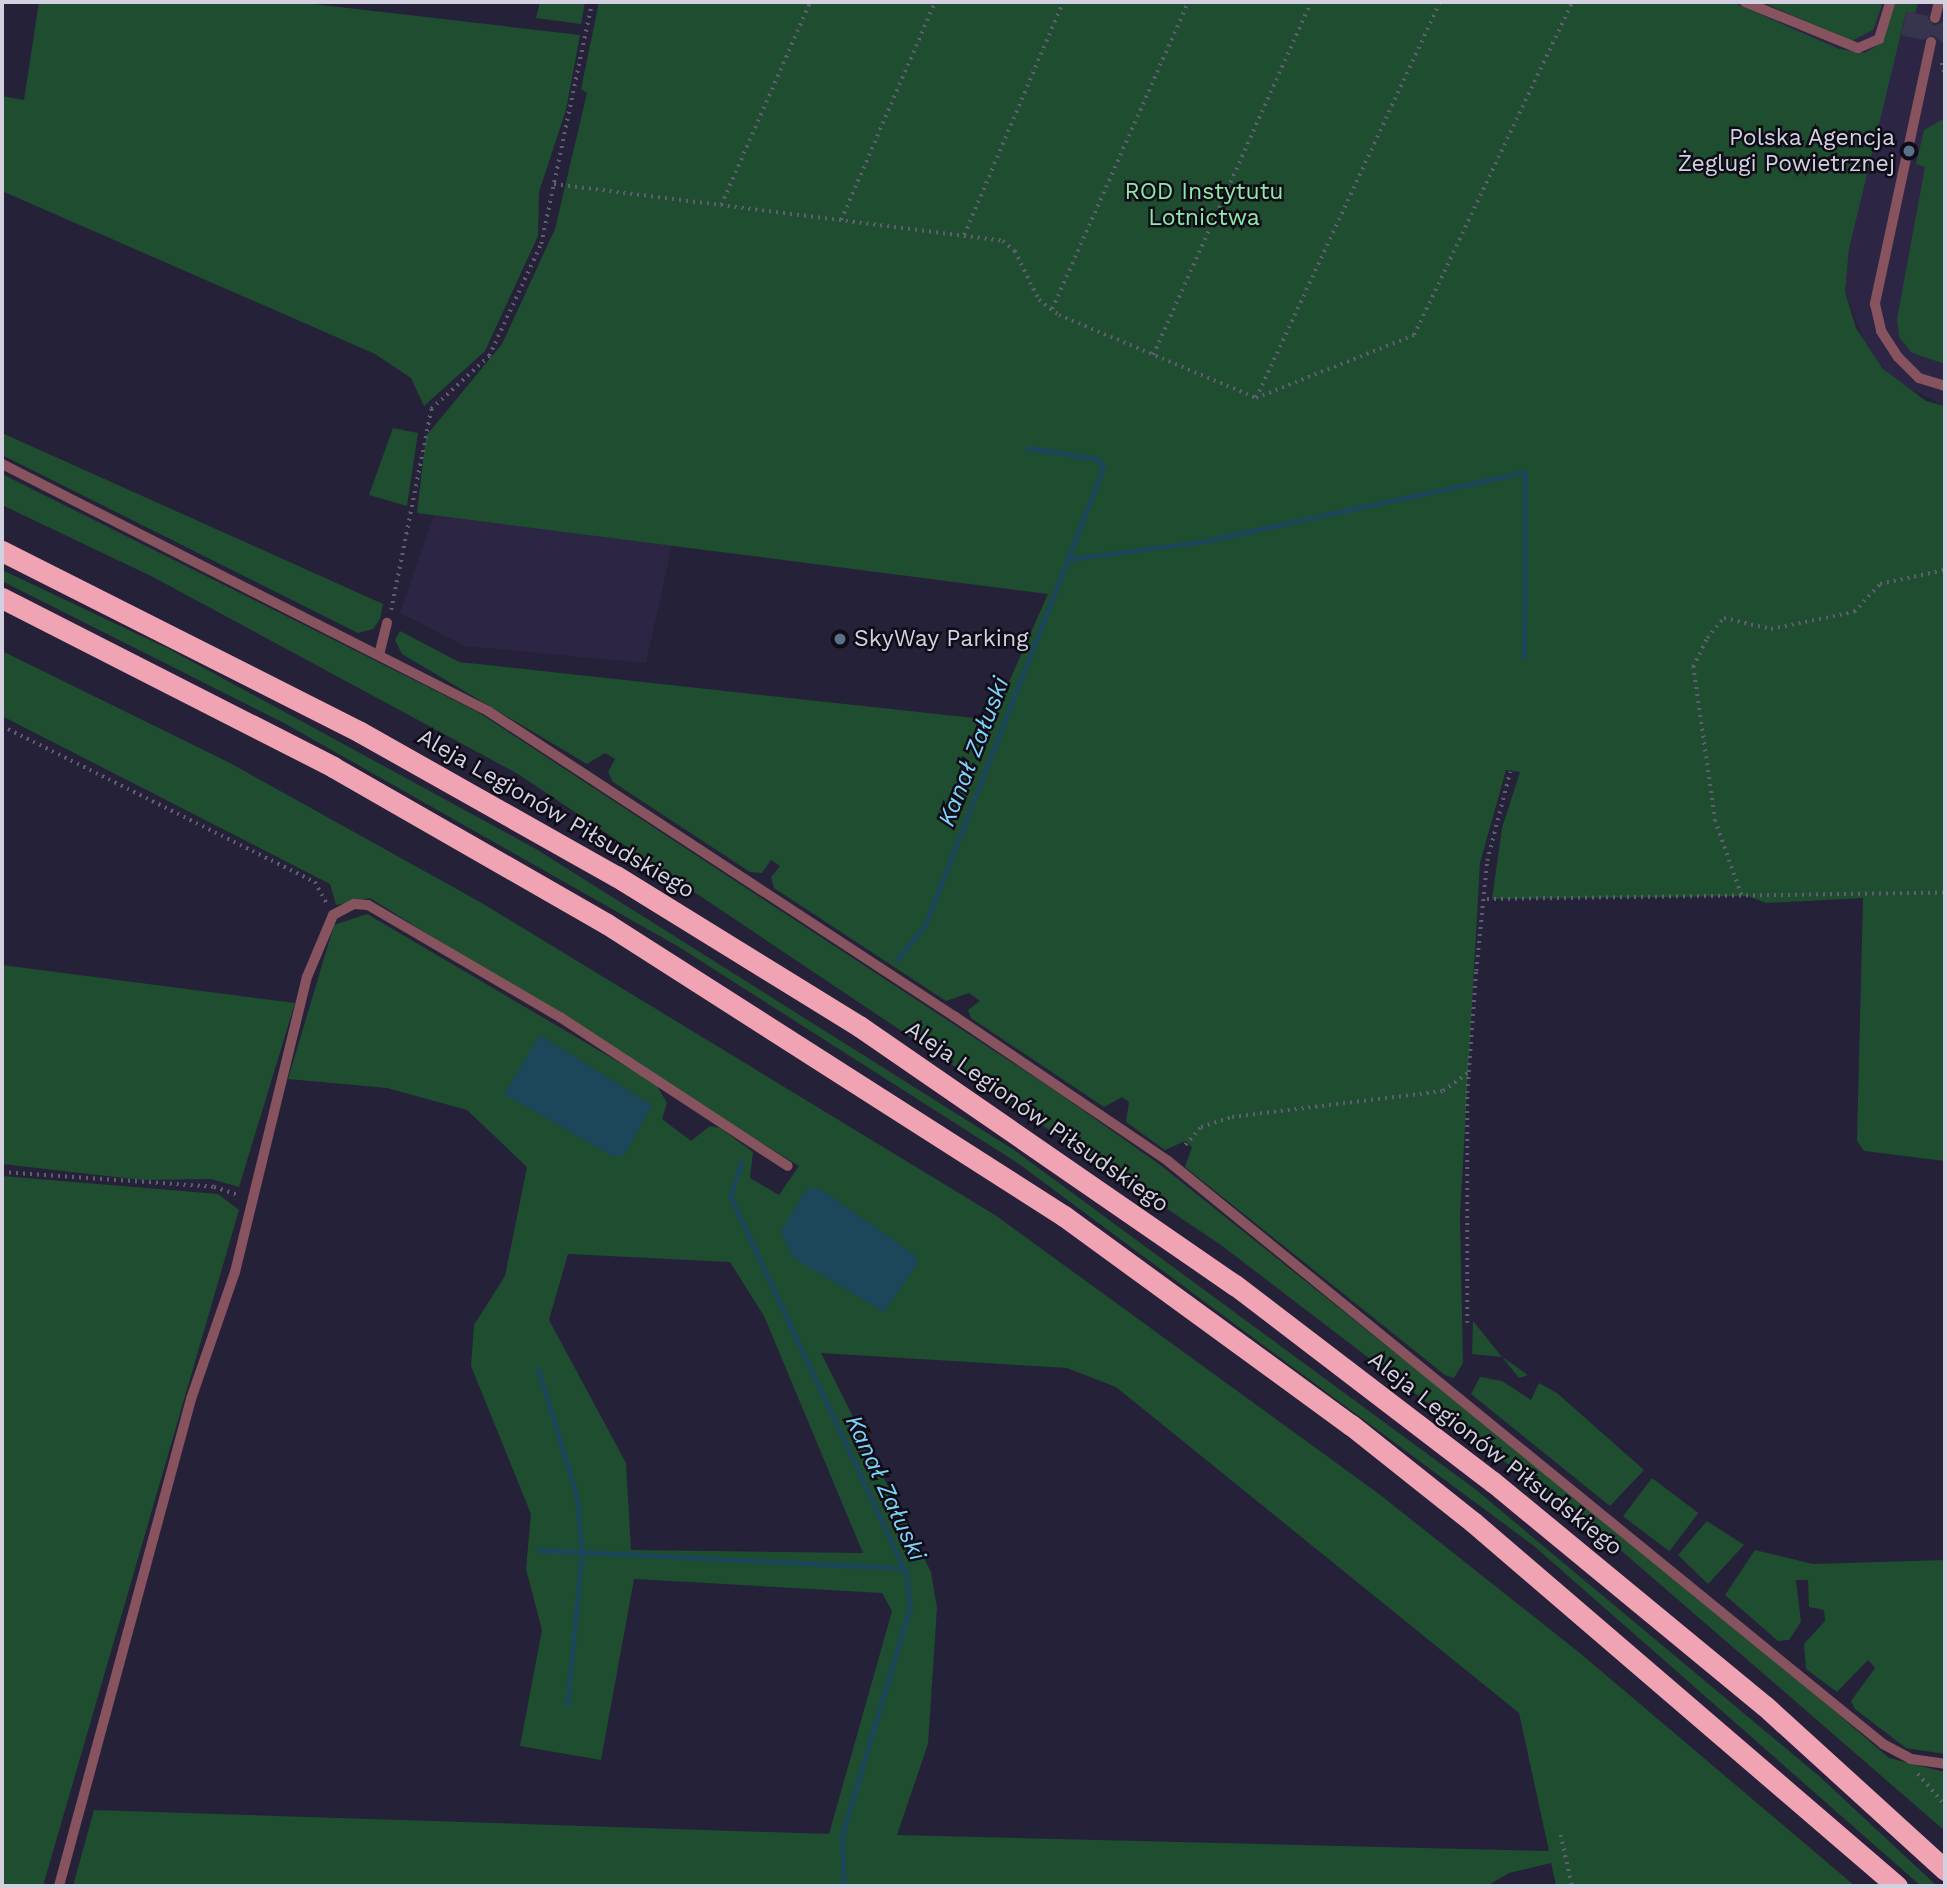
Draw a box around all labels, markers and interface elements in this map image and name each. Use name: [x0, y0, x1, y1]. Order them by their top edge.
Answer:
place label: Polska Agencja Żeglugi Powietrznej: [1678, 124, 1895, 178]
marker: Polska Agencja Żeglugi Powietrznej: [1901, 143, 1917, 159]
park label: ROD Instytutu Lotnictwa: [1125, 178, 1283, 232]
place label: SkyWay Parking: [854, 625, 1029, 653]
marker: SkyWay Parking: [832, 631, 848, 647]
water label: Kanał Załuski: [932, 673, 1016, 831]
street label: Aleja Legionów Piłsudskiego: [412, 723, 700, 905]
street label: Aleja Legionów Piłsudskiego: [900, 1015, 1174, 1219]
street label: Aleja Legionów Piłsudskiego: [1362, 1346, 1628, 1562]
water label: Kanał Załuski: [839, 1411, 931, 1565]

